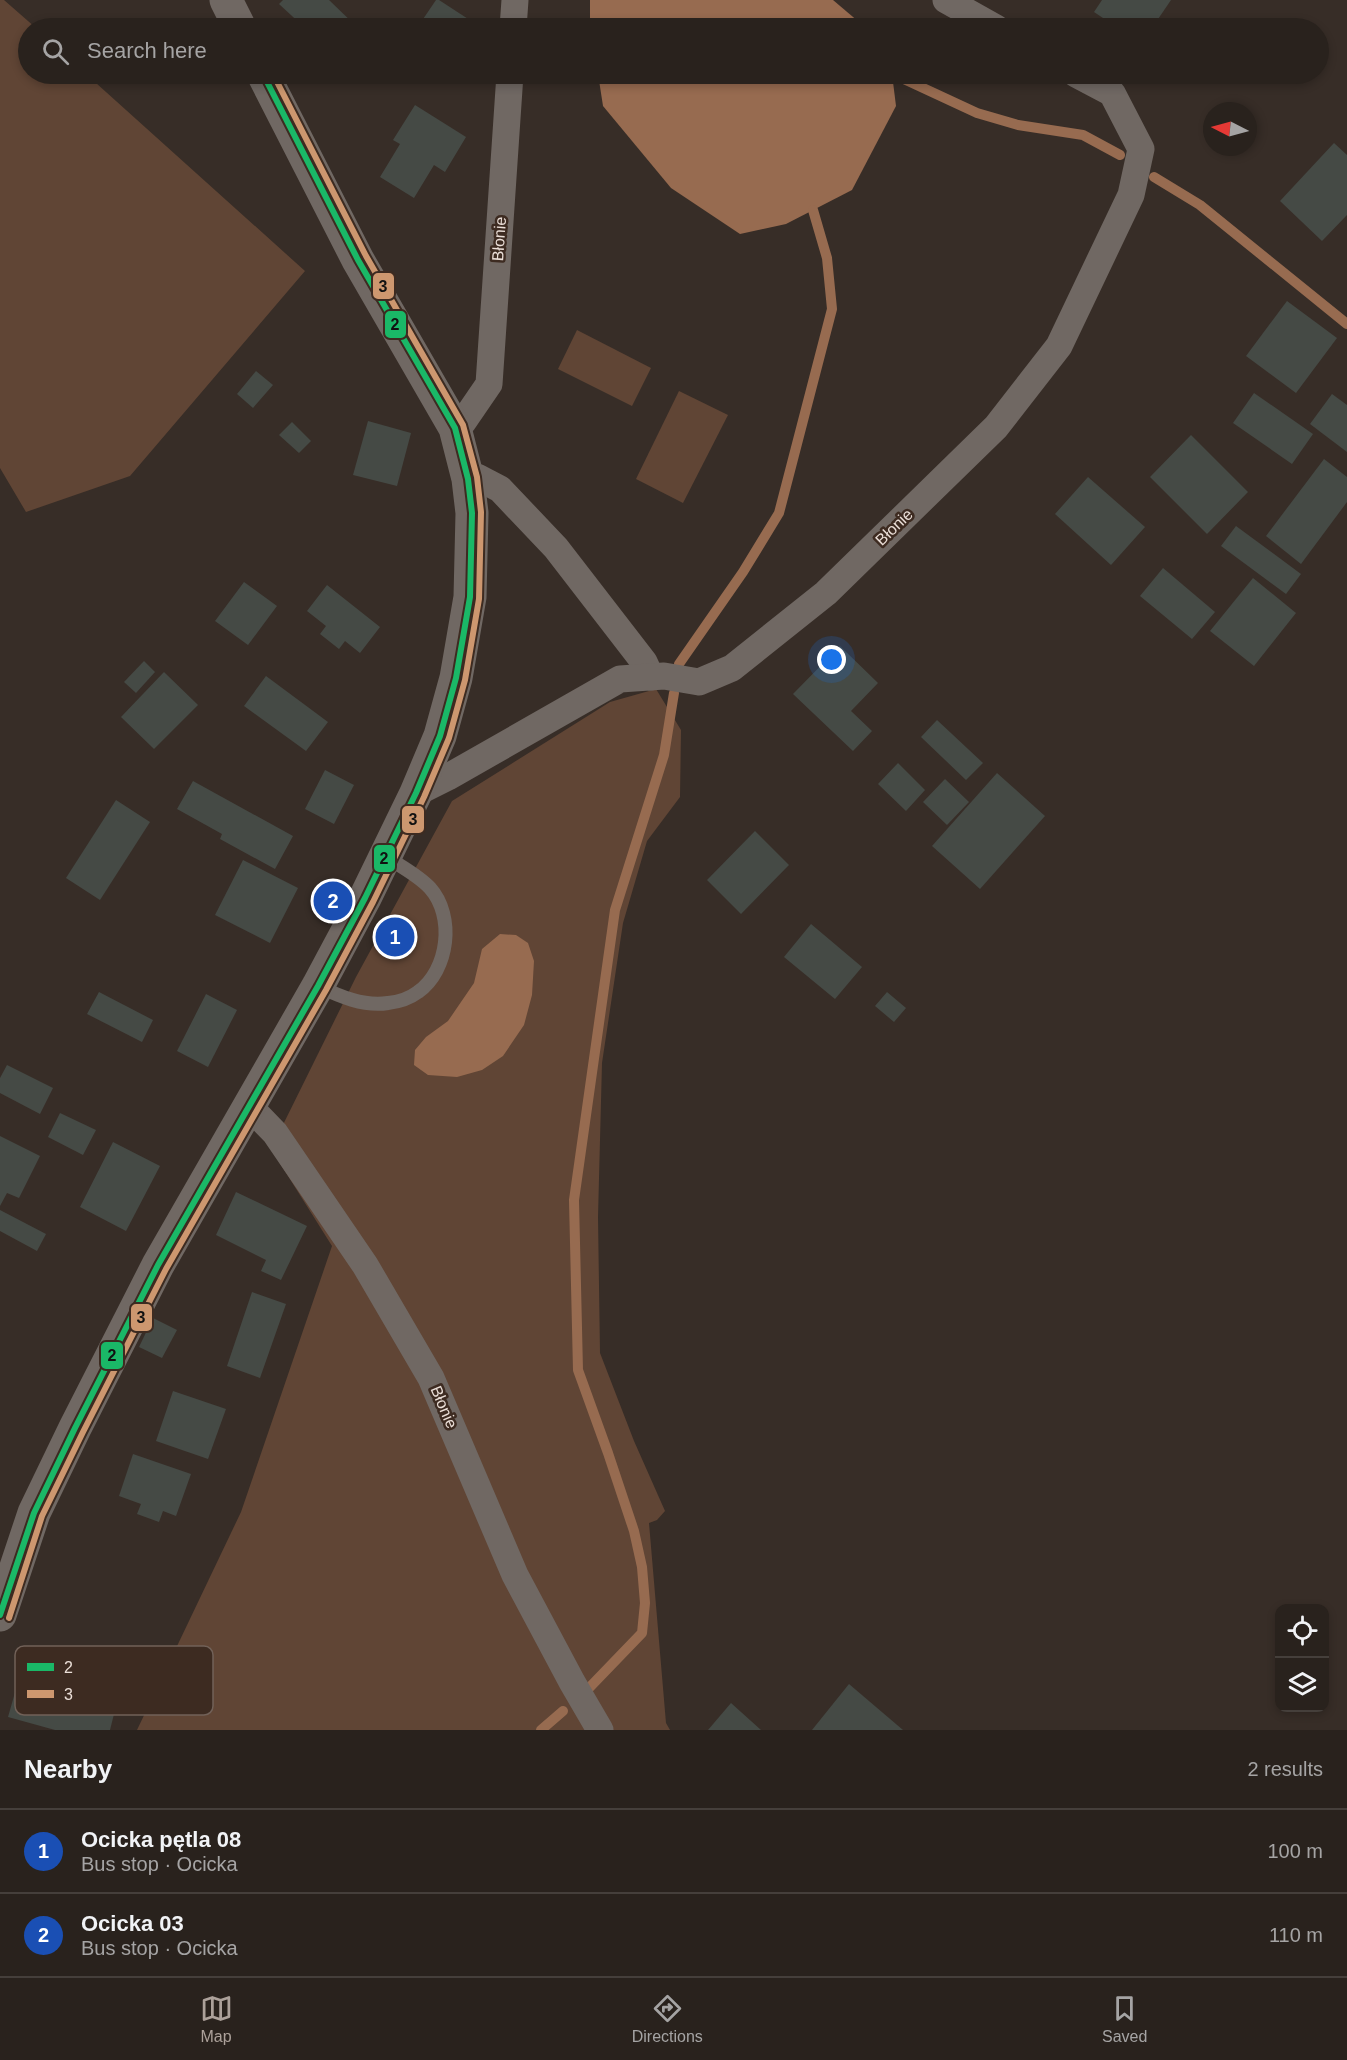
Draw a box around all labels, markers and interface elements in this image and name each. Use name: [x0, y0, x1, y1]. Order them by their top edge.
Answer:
search box: [18, 18, 1329, 84]
icon: search: [39, 35, 72, 68]
text: Search here: [87, 38, 207, 63]
north arrow: [1203, 102, 1257, 156]
street label: Błonie: [489, 216, 509, 262]
line badge: 3: [372, 272, 395, 300]
text: 3: [379, 278, 388, 295]
line badge: 2: [384, 310, 407, 339]
text: 2: [391, 316, 400, 333]
street label: Błonie: [872, 505, 916, 549]
your location: [817, 645, 846, 674]
line badge: 3: [401, 805, 425, 834]
text: 3: [409, 811, 418, 828]
line badge: 2: [373, 844, 396, 873]
text: 2: [380, 850, 389, 867]
pin: 2: [314, 878, 352, 924]
pin: 1: [376, 914, 414, 960]
line badge: 3: [130, 1303, 153, 1332]
text: 3: [137, 1309, 146, 1326]
line badge: 2: [100, 1341, 124, 1370]
text: 2: [108, 1347, 117, 1364]
street label: Błonie: [427, 1383, 461, 1431]
map controls: [1275, 1604, 1329, 1712]
button: locate: [1275, 1604, 1329, 1658]
legend: [15, 1646, 213, 1715]
button: layers: [1275, 1658, 1329, 1712]
text: 2: [64, 1659, 73, 1676]
text: 3: [64, 1686, 73, 1703]
text: Nearby: [24, 1754, 112, 1784]
text: 2 results: [1247, 1758, 1323, 1780]
text: Ocicka pętla 08: [81, 1827, 241, 1852]
text: 1: [38, 1840, 49, 1862]
text: 100 m: [1267, 1840, 1323, 1862]
text: Bus stop · Ocicka: [81, 1853, 238, 1875]
text: Ocicka 03: [81, 1911, 184, 1936]
text: 2: [38, 1924, 49, 1946]
text: 110 m: [1269, 1924, 1323, 1946]
text: Bus stop · Ocicka: [81, 1937, 238, 1959]
tab: Map: [200, 1992, 233, 2046]
tab: Directions: [632, 1992, 703, 2046]
tab: Saved: [1102, 1992, 1147, 2046]

